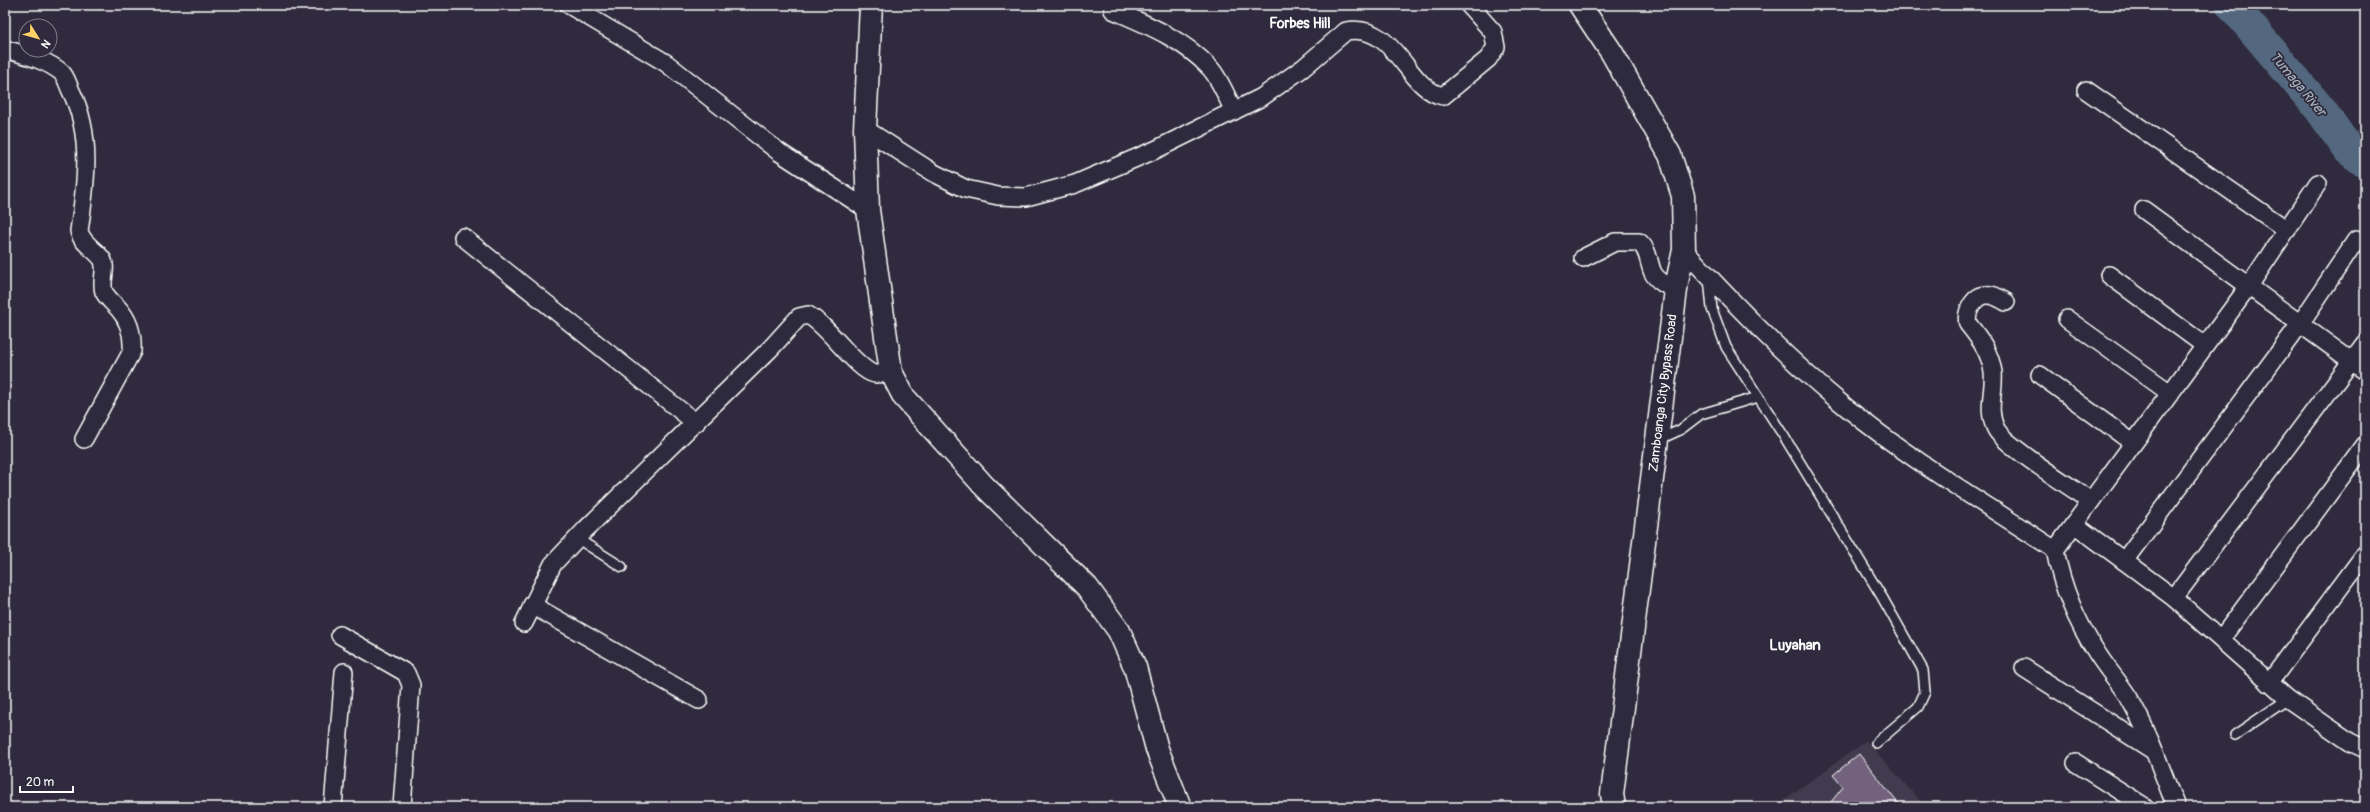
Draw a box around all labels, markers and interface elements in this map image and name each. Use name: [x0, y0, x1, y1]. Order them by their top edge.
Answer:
district label: Forbes Hill: [1269, 15, 1331, 32]
north arrow: [18, 18, 58, 58]
text: N: [38, 37, 53, 51]
water label: Tumaga River: [2266, 48, 2331, 121]
street label: Zamboanga City Bypass Road: [1645, 313, 1681, 473]
district label: Luyahan: [1769, 636, 1821, 655]
scale bar: [20, 768, 73, 794]
text: 20 m: [26, 775, 55, 790]

